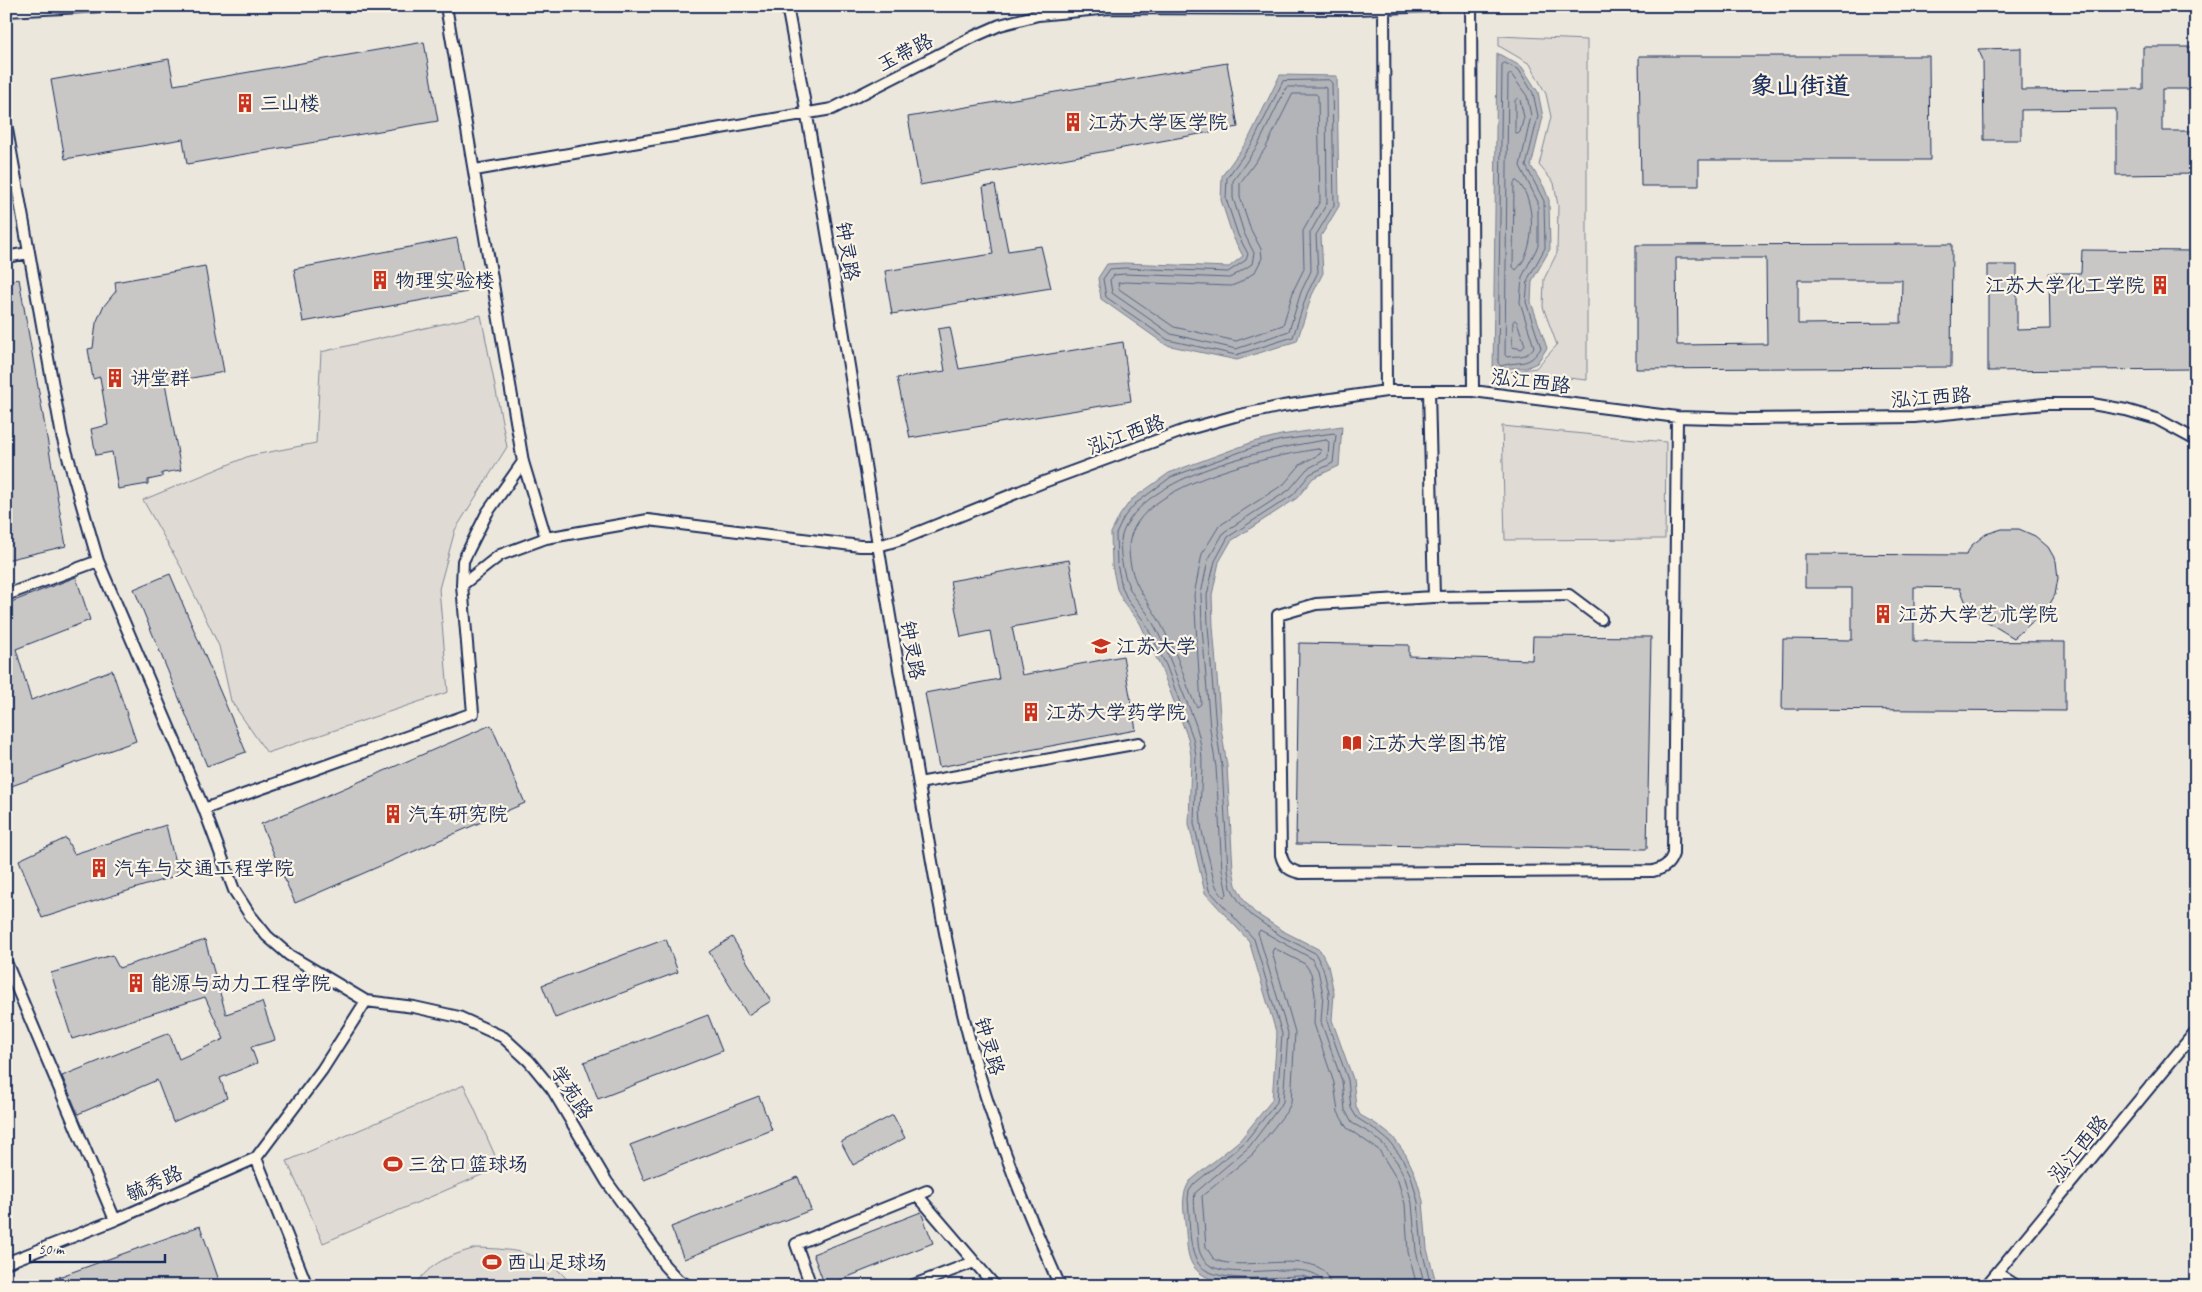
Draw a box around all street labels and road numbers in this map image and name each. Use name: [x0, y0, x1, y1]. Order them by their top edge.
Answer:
street label: 玉带路: [873, 27, 939, 77]
street label: 钟灵路: [830, 219, 865, 284]
street label: 泓江西路: [1490, 364, 1573, 399]
street label: 泓江西路: [1890, 382, 1973, 413]
street label: 泓江西路: [1084, 409, 1169, 460]
street label: 钟灵路: [895, 618, 930, 683]
street label: 钟灵路: [969, 1014, 1010, 1079]
street label: 学苑路: [544, 1060, 599, 1125]
street label: 泓江西路: [2043, 1109, 2114, 1187]
street label: 毓秀路: [122, 1159, 188, 1207]

